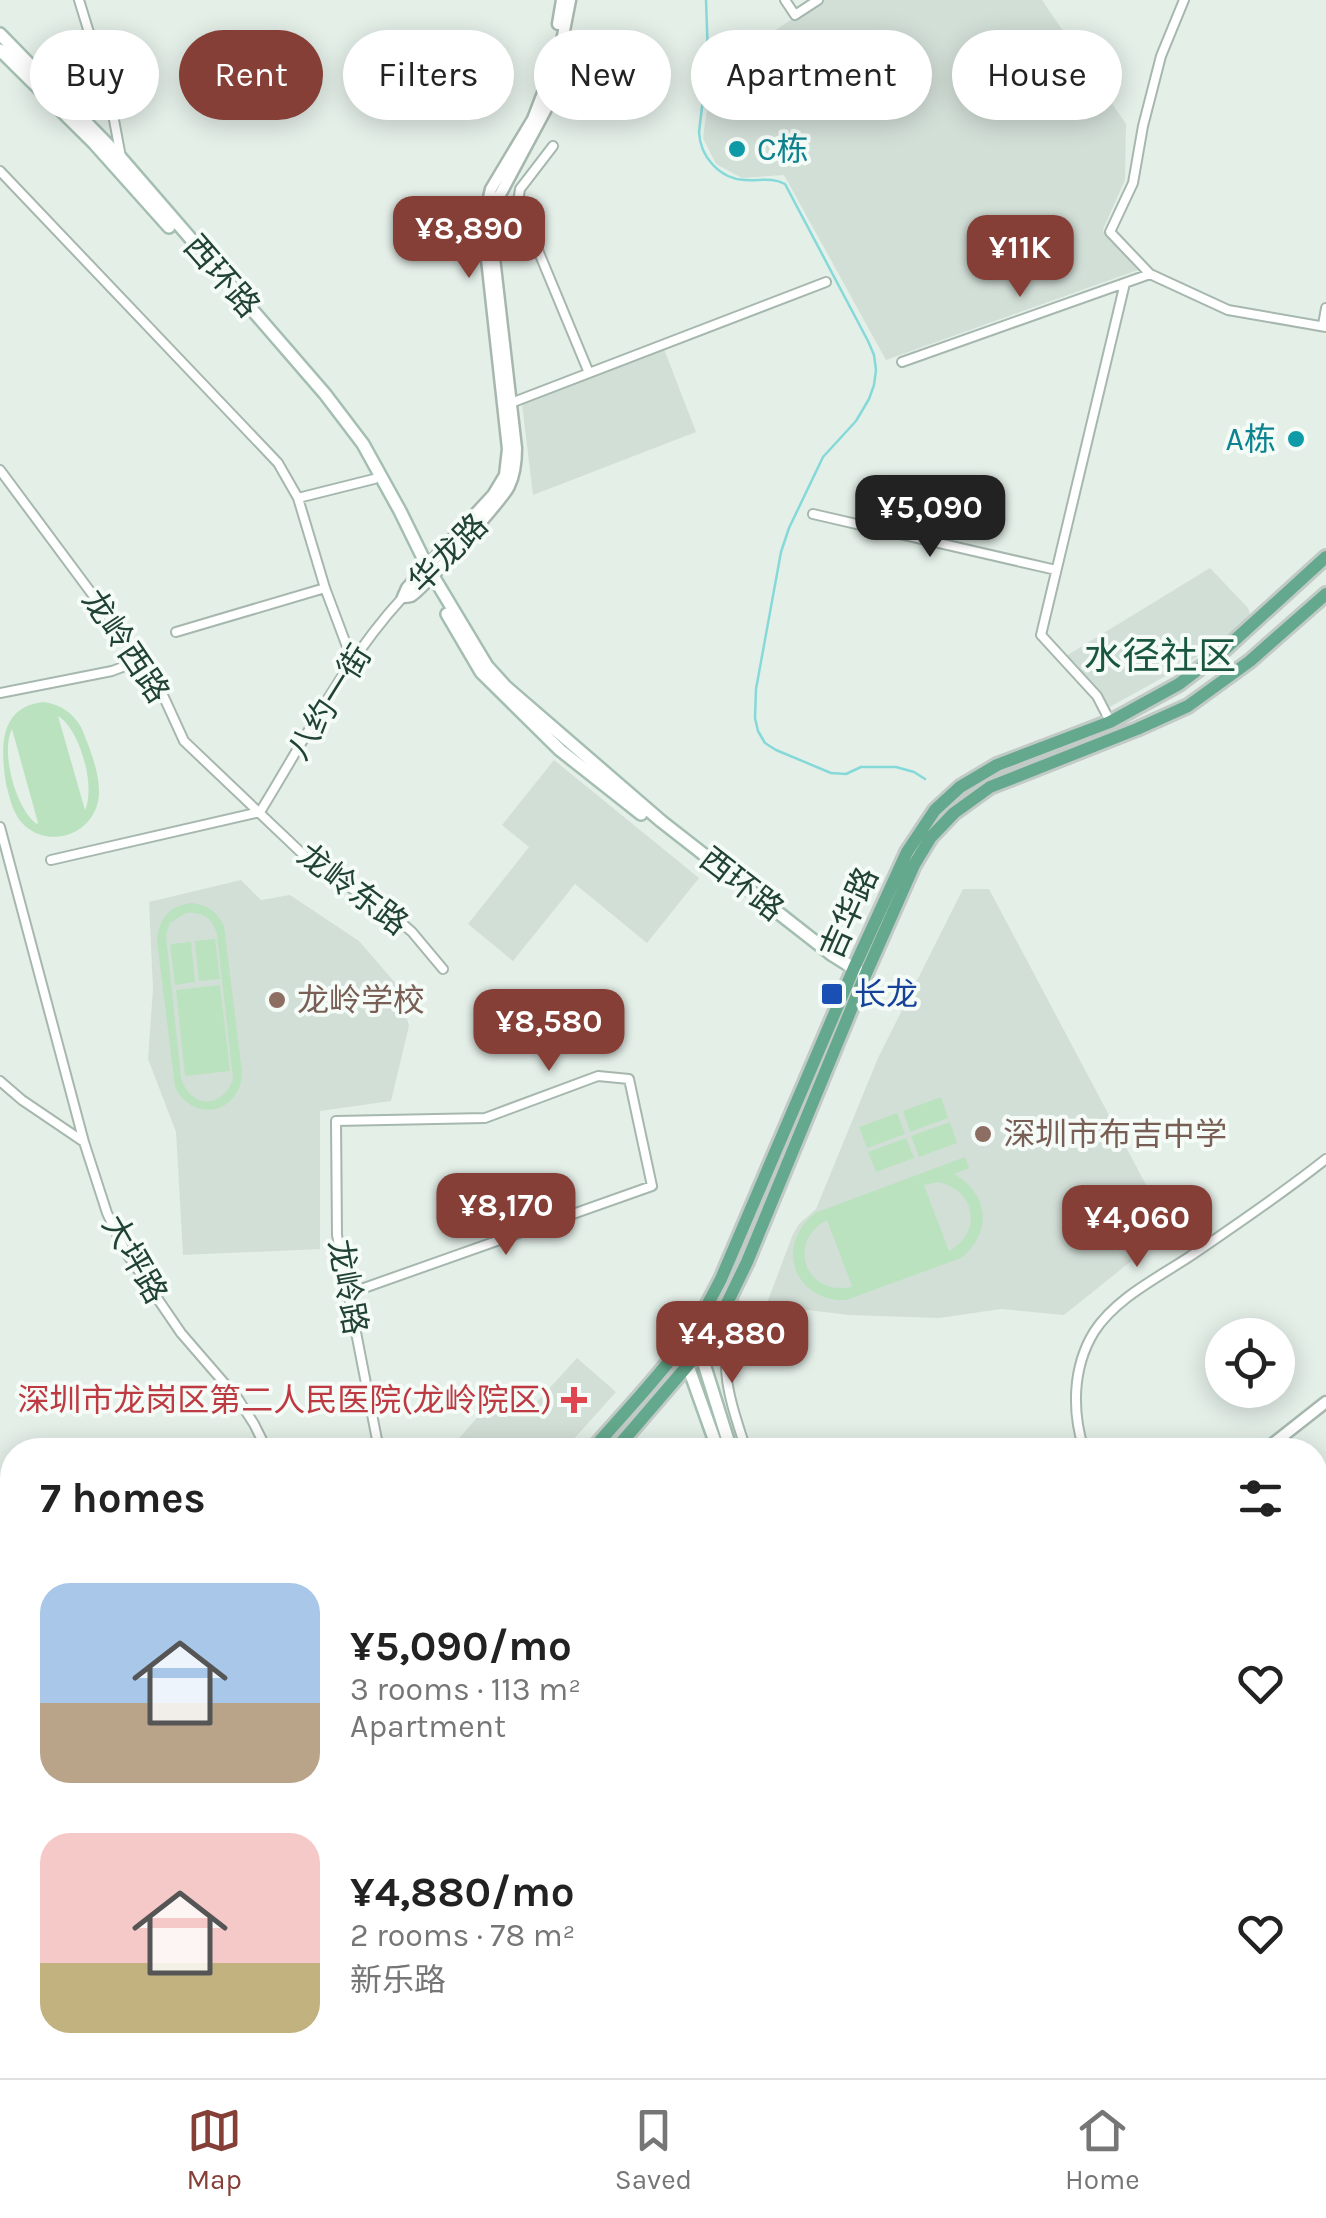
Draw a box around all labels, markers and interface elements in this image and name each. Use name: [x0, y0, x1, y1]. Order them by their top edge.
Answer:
chip: Buy: [30, 30, 159, 120]
chip: Rent: [179, 30, 323, 120]
chip: Filters: [343, 30, 514, 120]
chip: New: [534, 30, 671, 120]
chip: Apartment: [691, 30, 932, 120]
chip: House: [952, 30, 1122, 120]
place label: C栋: [757, 131, 809, 168]
marker: C栋: [726, 138, 748, 160]
pin: ¥8,890: [388, 196, 550, 281]
text: ¥8,890: [415, 210, 523, 247]
pin: ¥11K: [961, 215, 1079, 300]
street label: 西环路: [176, 228, 267, 325]
text: ¥11K: [989, 229, 1051, 266]
place label: A栋: [1226, 421, 1276, 458]
marker: A栋: [1285, 428, 1307, 450]
pin: ¥5,090: [849, 475, 1011, 560]
text: ¥5,090: [877, 489, 983, 526]
street label: 华龙路: [401, 506, 495, 600]
street label: 龙岭西路: [74, 583, 177, 710]
district label: 水径社区: [1084, 634, 1236, 679]
street label: 八约一街: [280, 638, 379, 766]
street label: 龙岭东路: [290, 836, 415, 943]
street label: 西环路: [692, 840, 791, 929]
street label: 吉华路: [813, 862, 886, 965]
place label: 长龙: [854, 976, 918, 1013]
marker: 长龙: [819, 981, 845, 1007]
place label: 龙岭学校: [297, 982, 425, 1019]
marker: 龙岭学校: [266, 989, 288, 1011]
pin: ¥8,580: [468, 989, 630, 1074]
text: ¥8,580: [495, 1003, 603, 1040]
place label: 深圳市布吉中学: [1003, 1116, 1227, 1153]
marker: 深圳市布吉中学: [972, 1123, 994, 1145]
pin: ¥8,170: [425, 1173, 587, 1258]
pin: ¥4,060: [1056, 1185, 1218, 1270]
text: ¥8,170: [458, 1187, 554, 1224]
text: ¥4,060: [1084, 1199, 1190, 1236]
street label: 大坪路: [95, 1208, 175, 1310]
street label: 龙岭路: [321, 1237, 374, 1338]
pin: ¥4,880: [651, 1301, 813, 1386]
text: ¥4,880: [678, 1315, 786, 1352]
map controls: [1205, 1318, 1295, 1408]
button: locate: [1205, 1318, 1295, 1408]
place label: 深圳市龙岗区第二人民医院(龙岭院区): [17, 1382, 552, 1419]
marker: 深圳市龙岗区第二人民医院(龙岭院区): [561, 1387, 587, 1413]
icon: filters: [1233, 1471, 1288, 1526]
text: 7 homes: [40, 1473, 206, 1523]
text: ¥5,090/mo: [350, 1621, 572, 1671]
icon: home: [120, 1623, 240, 1743]
icon: heart: [1233, 1656, 1288, 1711]
text: 3 rooms · 113 m²: [350, 1671, 581, 1708]
text: Apartment: [350, 1708, 506, 1745]
text: ¥4,880/mo: [350, 1867, 575, 1917]
icon: home: [120, 1873, 240, 1993]
icon: heart: [1233, 1906, 1288, 1961]
text: 2 rooms · 78 m²: [350, 1917, 575, 1954]
text: 新乐路: [350, 1962, 446, 1999]
tab: Map: [186, 2103, 242, 2196]
tab: Saved: [615, 2103, 692, 2196]
tab: Home: [1065, 2103, 1140, 2196]

